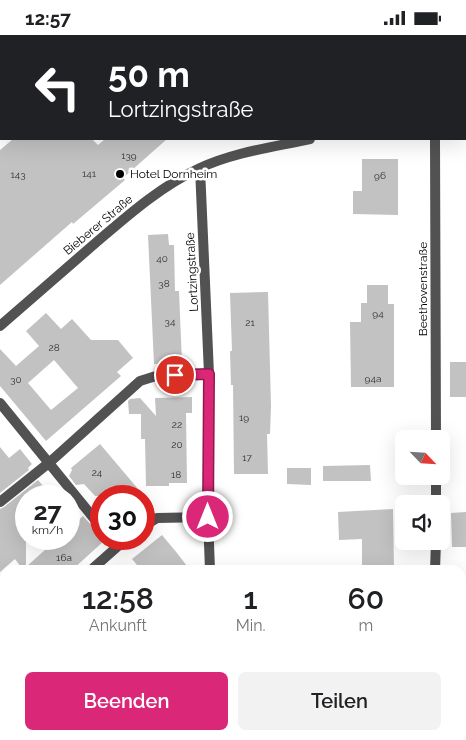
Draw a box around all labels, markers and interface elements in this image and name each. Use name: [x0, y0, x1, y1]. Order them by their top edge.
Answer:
text: 12:57: [25, 7, 71, 29]
text: 50 m: [108, 54, 190, 95]
icon: left: [25, 55, 90, 120]
text: Lortzingstraße: [108, 96, 254, 122]
house number: 139: [121, 150, 137, 161]
place label: Hotel Dornheim: [130, 167, 217, 181]
house number: 141: [82, 168, 97, 179]
marker: Hotel Dornheim: [114, 168, 126, 180]
house number: 143: [10, 169, 26, 180]
house number: 96: [374, 170, 386, 181]
street label: Bieberer Straße: [61, 192, 135, 258]
street label: Lortzingstraße: [183, 232, 201, 312]
street label: Beethovenstraße: [416, 242, 430, 336]
house number: 40: [156, 253, 168, 264]
house number: 38: [158, 278, 170, 289]
house number: 94: [372, 308, 384, 319]
house number: 34: [165, 316, 176, 327]
house number: 21: [245, 317, 255, 328]
house number: 28: [48, 342, 60, 353]
pin: [154, 354, 196, 396]
icon: arrive: [161, 361, 189, 389]
house number: 94a: [365, 373, 381, 384]
house number: 30: [10, 374, 22, 385]
house number: 19: [239, 412, 249, 423]
house number: 22: [172, 419, 182, 430]
north arrow: [395, 430, 450, 485]
map controls: [395, 430, 450, 550]
house number: 20: [171, 439, 183, 450]
house number: 17: [242, 452, 252, 463]
house number: 24: [92, 467, 103, 478]
house number: 18: [171, 469, 181, 480]
speed limit sign: 30: [90, 485, 155, 550]
position arrow: [181, 490, 233, 542]
button: sound: [395, 495, 450, 550]
text: 27: [33, 496, 62, 526]
text: km/h: [32, 523, 63, 537]
house number: 16a: [56, 552, 72, 563]
text: 12:58: [82, 581, 154, 616]
text: 1: [244, 581, 258, 616]
text: 60: [347, 581, 384, 616]
text: Ankunft: [89, 616, 147, 635]
text: Min.: [236, 616, 266, 635]
text: m: [358, 616, 373, 635]
button: Beenden: [25, 672, 228, 730]
button: Teilen: [238, 672, 441, 730]

